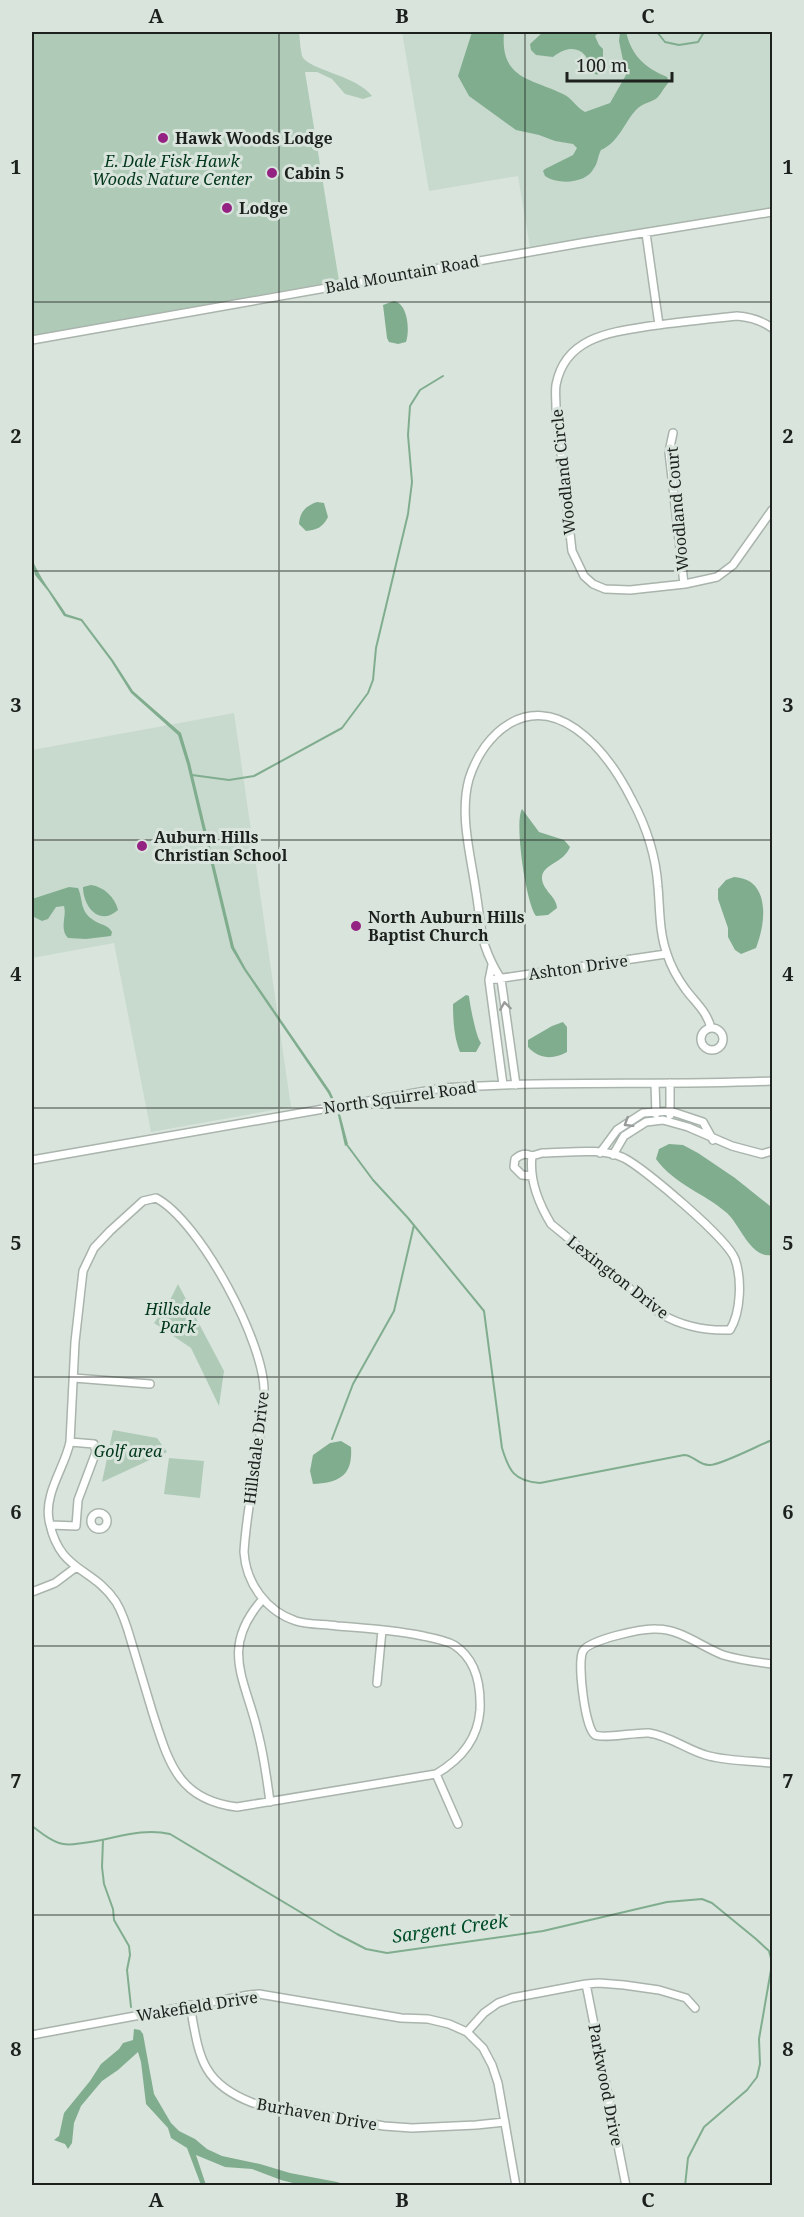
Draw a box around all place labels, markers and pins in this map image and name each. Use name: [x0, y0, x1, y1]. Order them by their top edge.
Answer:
place label: Hawk Woods Lodge: [175, 127, 333, 149]
marker: Hawk Woods Lodge: [156, 131, 170, 145]
place label: Cabin 5: [284, 162, 344, 184]
marker: Cabin 5: [265, 166, 279, 180]
place label: Lodge: [239, 197, 288, 219]
marker: Lodge: [220, 201, 234, 215]
place label: Auburn Hills Christian School: [154, 826, 288, 866]
marker: Auburn Hills Christian School: [135, 839, 149, 853]
place label: North Auburn Hills Baptist Church: [368, 906, 525, 946]
marker: North Auburn Hills Baptist Church: [349, 919, 363, 933]

